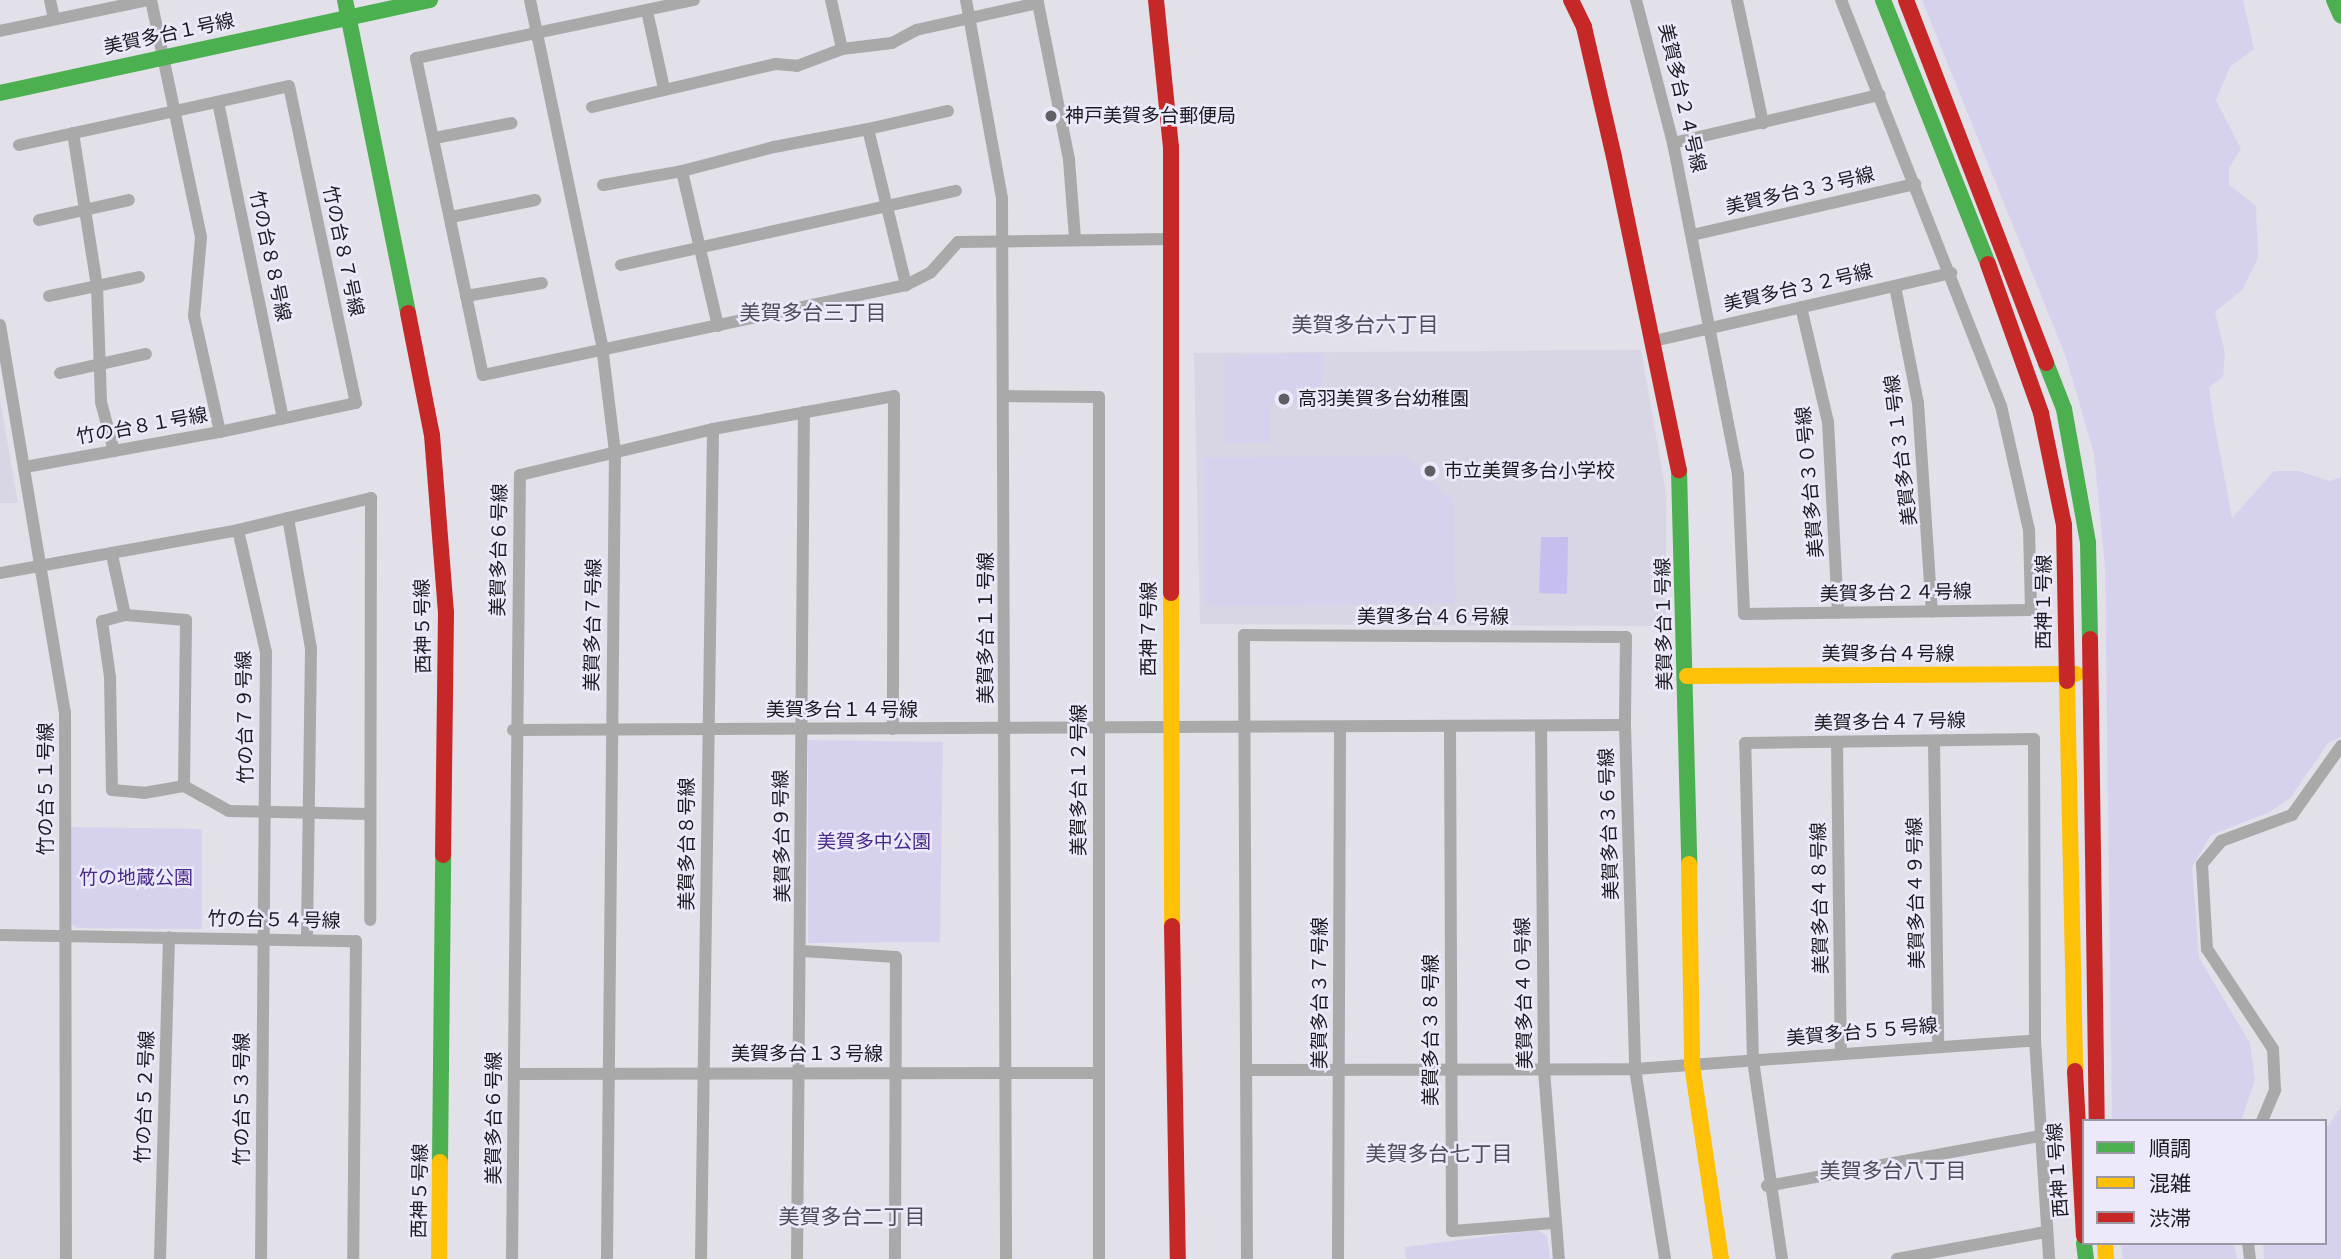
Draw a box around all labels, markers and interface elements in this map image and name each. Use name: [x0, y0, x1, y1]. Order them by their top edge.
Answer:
street label: 美賀多台１号線: [102, 9, 236, 59]
street label: 美賀多台２４号線: [1654, 21, 1710, 175]
place label: 神戸美賀多台郵便局: [1065, 105, 1236, 127]
marker: 神戸美賀多台郵便局: [1043, 108, 1059, 124]
street label: 美賀多台３３号線: [1723, 163, 1877, 219]
street label: 竹の台８７号線: [318, 184, 368, 318]
street label: 竹の台８８号線: [245, 189, 295, 323]
street label: 美賀多台３２号線: [1721, 260, 1875, 316]
district label: 美賀多台三丁目: [740, 300, 886, 326]
district label: 美賀多台六丁目: [1292, 312, 1438, 338]
street label: 美賀多台３１号線: [1880, 373, 1922, 527]
place label: 高羽美賀多台幼稚園: [1298, 388, 1469, 410]
marker: 高羽美賀多台幼稚園: [1276, 391, 1292, 407]
street label: 竹の台８１号線: [75, 403, 209, 449]
street label: 美賀多台３０号線: [1792, 405, 1828, 559]
place label: 市立美賀多台小学校: [1444, 460, 1615, 482]
marker: 市立美賀多台小学校: [1422, 463, 1438, 479]
street label: 美賀多台６号線: [486, 483, 512, 617]
street label: 美賀多台１１号線: [975, 552, 997, 704]
street label: 西神１号線: [2033, 555, 2055, 649]
street label: 美賀多台１号線: [1651, 557, 1677, 691]
street label: 美賀多台７号線: [580, 558, 606, 692]
street label: 西神５号線: [411, 578, 435, 674]
street label: 美賀多台２４号線: [1820, 580, 1972, 606]
street label: 西神７号線: [1138, 582, 1160, 676]
street label: 美賀多台４６号線: [1357, 606, 1509, 628]
street label: 美賀多台４号線: [1822, 643, 1954, 665]
street label: 竹の台７９号線: [232, 650, 258, 784]
street label: 美賀多台１４号線: [766, 699, 918, 721]
street label: 美賀多台１２号線: [1068, 704, 1090, 856]
street label: 美賀多台４７号線: [1814, 709, 1966, 735]
street label: 竹の台５１号線: [35, 723, 57, 855]
street label: 美賀多台３６号線: [1595, 748, 1623, 900]
street label: 美賀多台９号線: [769, 769, 795, 903]
street label: 美賀多台８号線: [676, 778, 698, 910]
street label: 美賀多台４９号線: [1903, 817, 1929, 969]
street label: 美賀多台４８号線: [1807, 822, 1833, 974]
park label: 美賀多中公園: [817, 831, 931, 853]
park label: 竹の地蔵公園: [79, 867, 193, 889]
street label: 竹の台５４号線: [207, 907, 341, 933]
street label: 美賀多台３７号線: [1309, 917, 1331, 1069]
street label: 美賀多台４０号線: [1511, 917, 1537, 1069]
street label: 美賀多台３８号線: [1420, 954, 1442, 1106]
street label: 美賀多台５５号線: [1785, 1014, 1939, 1050]
street label: 竹の台５２号線: [131, 1030, 159, 1164]
street label: 竹の台５３号線: [231, 1033, 253, 1165]
street label: 美賀多台１３号線: [731, 1043, 883, 1065]
street label: 美賀多台６号線: [483, 1052, 505, 1184]
legend: [2082, 1119, 2327, 1245]
street label: 西神１号線: [2043, 1122, 2073, 1218]
text: 順調: [2149, 1135, 2191, 1163]
district label: 美賀多台七丁目: [1366, 1141, 1512, 1167]
street label: 西神５号線: [408, 1143, 432, 1239]
district label: 美賀多台八丁目: [1820, 1158, 1966, 1184]
text: 混雑: [2149, 1170, 2191, 1198]
district label: 美賀多台二丁目: [779, 1204, 925, 1230]
text: 渋滞: [2149, 1205, 2191, 1233]

